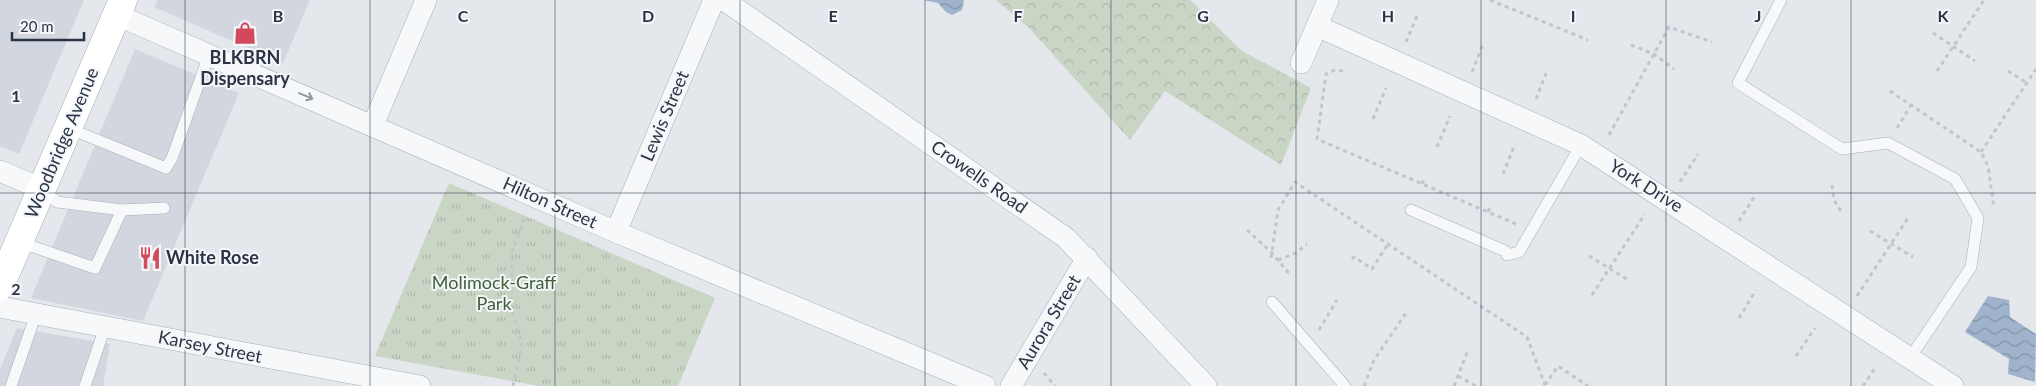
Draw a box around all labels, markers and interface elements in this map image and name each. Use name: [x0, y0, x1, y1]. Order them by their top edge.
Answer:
text: B: [273, 6, 283, 25]
text: C: [458, 6, 469, 25]
text: D: [642, 6, 654, 25]
text: E: [828, 6, 838, 25]
text: F: [1013, 6, 1023, 25]
text: G: [1197, 6, 1209, 25]
text: H: [1382, 6, 1394, 25]
text: I: [1571, 6, 1575, 25]
text: J: [1755, 6, 1761, 25]
text: K: [1938, 6, 1950, 25]
scale bar: [12, 10, 85, 42]
text: 20 m: [20, 17, 54, 35]
shop icon: BLKBRN Dispensary: [232, 20, 258, 46]
place label: BLKBRN Dispensary: [200, 46, 290, 89]
street label: Woodbridge Avenue: [19, 64, 103, 221]
street label: Lewis Street: [635, 67, 693, 164]
text: 1: [11, 86, 21, 105]
one-way arrow: [298, 92, 313, 102]
street label: Crowells Road: [927, 135, 1032, 217]
street label: York Drive: [1606, 154, 1687, 216]
street label: Hilton Street: [500, 172, 601, 233]
restaurant icon: White Rose: [137, 245, 163, 271]
place label: White Rose: [166, 246, 259, 268]
street label: Aurora Street: [1011, 270, 1085, 372]
park label: Molimock-Graff Park: [432, 271, 556, 314]
text: 2: [11, 279, 21, 298]
street label: Karsey Street: [156, 325, 264, 367]

